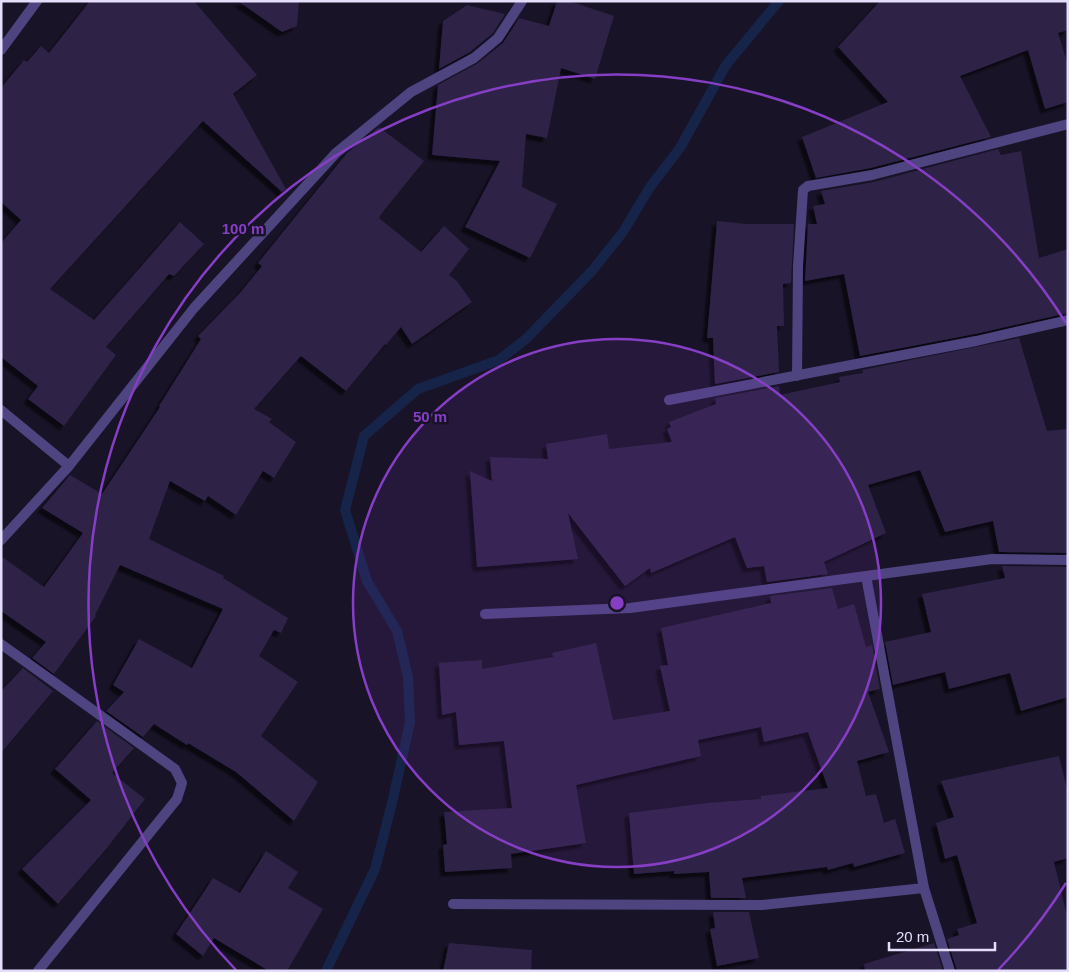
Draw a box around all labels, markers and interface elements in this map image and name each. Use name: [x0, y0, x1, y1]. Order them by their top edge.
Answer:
text: 100 m: [222, 220, 264, 237]
text: 50 m: [413, 408, 447, 425]
centre of rings: [608, 594, 626, 612]
scale bar: [889, 920, 995, 952]
text: 20 m: [896, 928, 929, 945]

